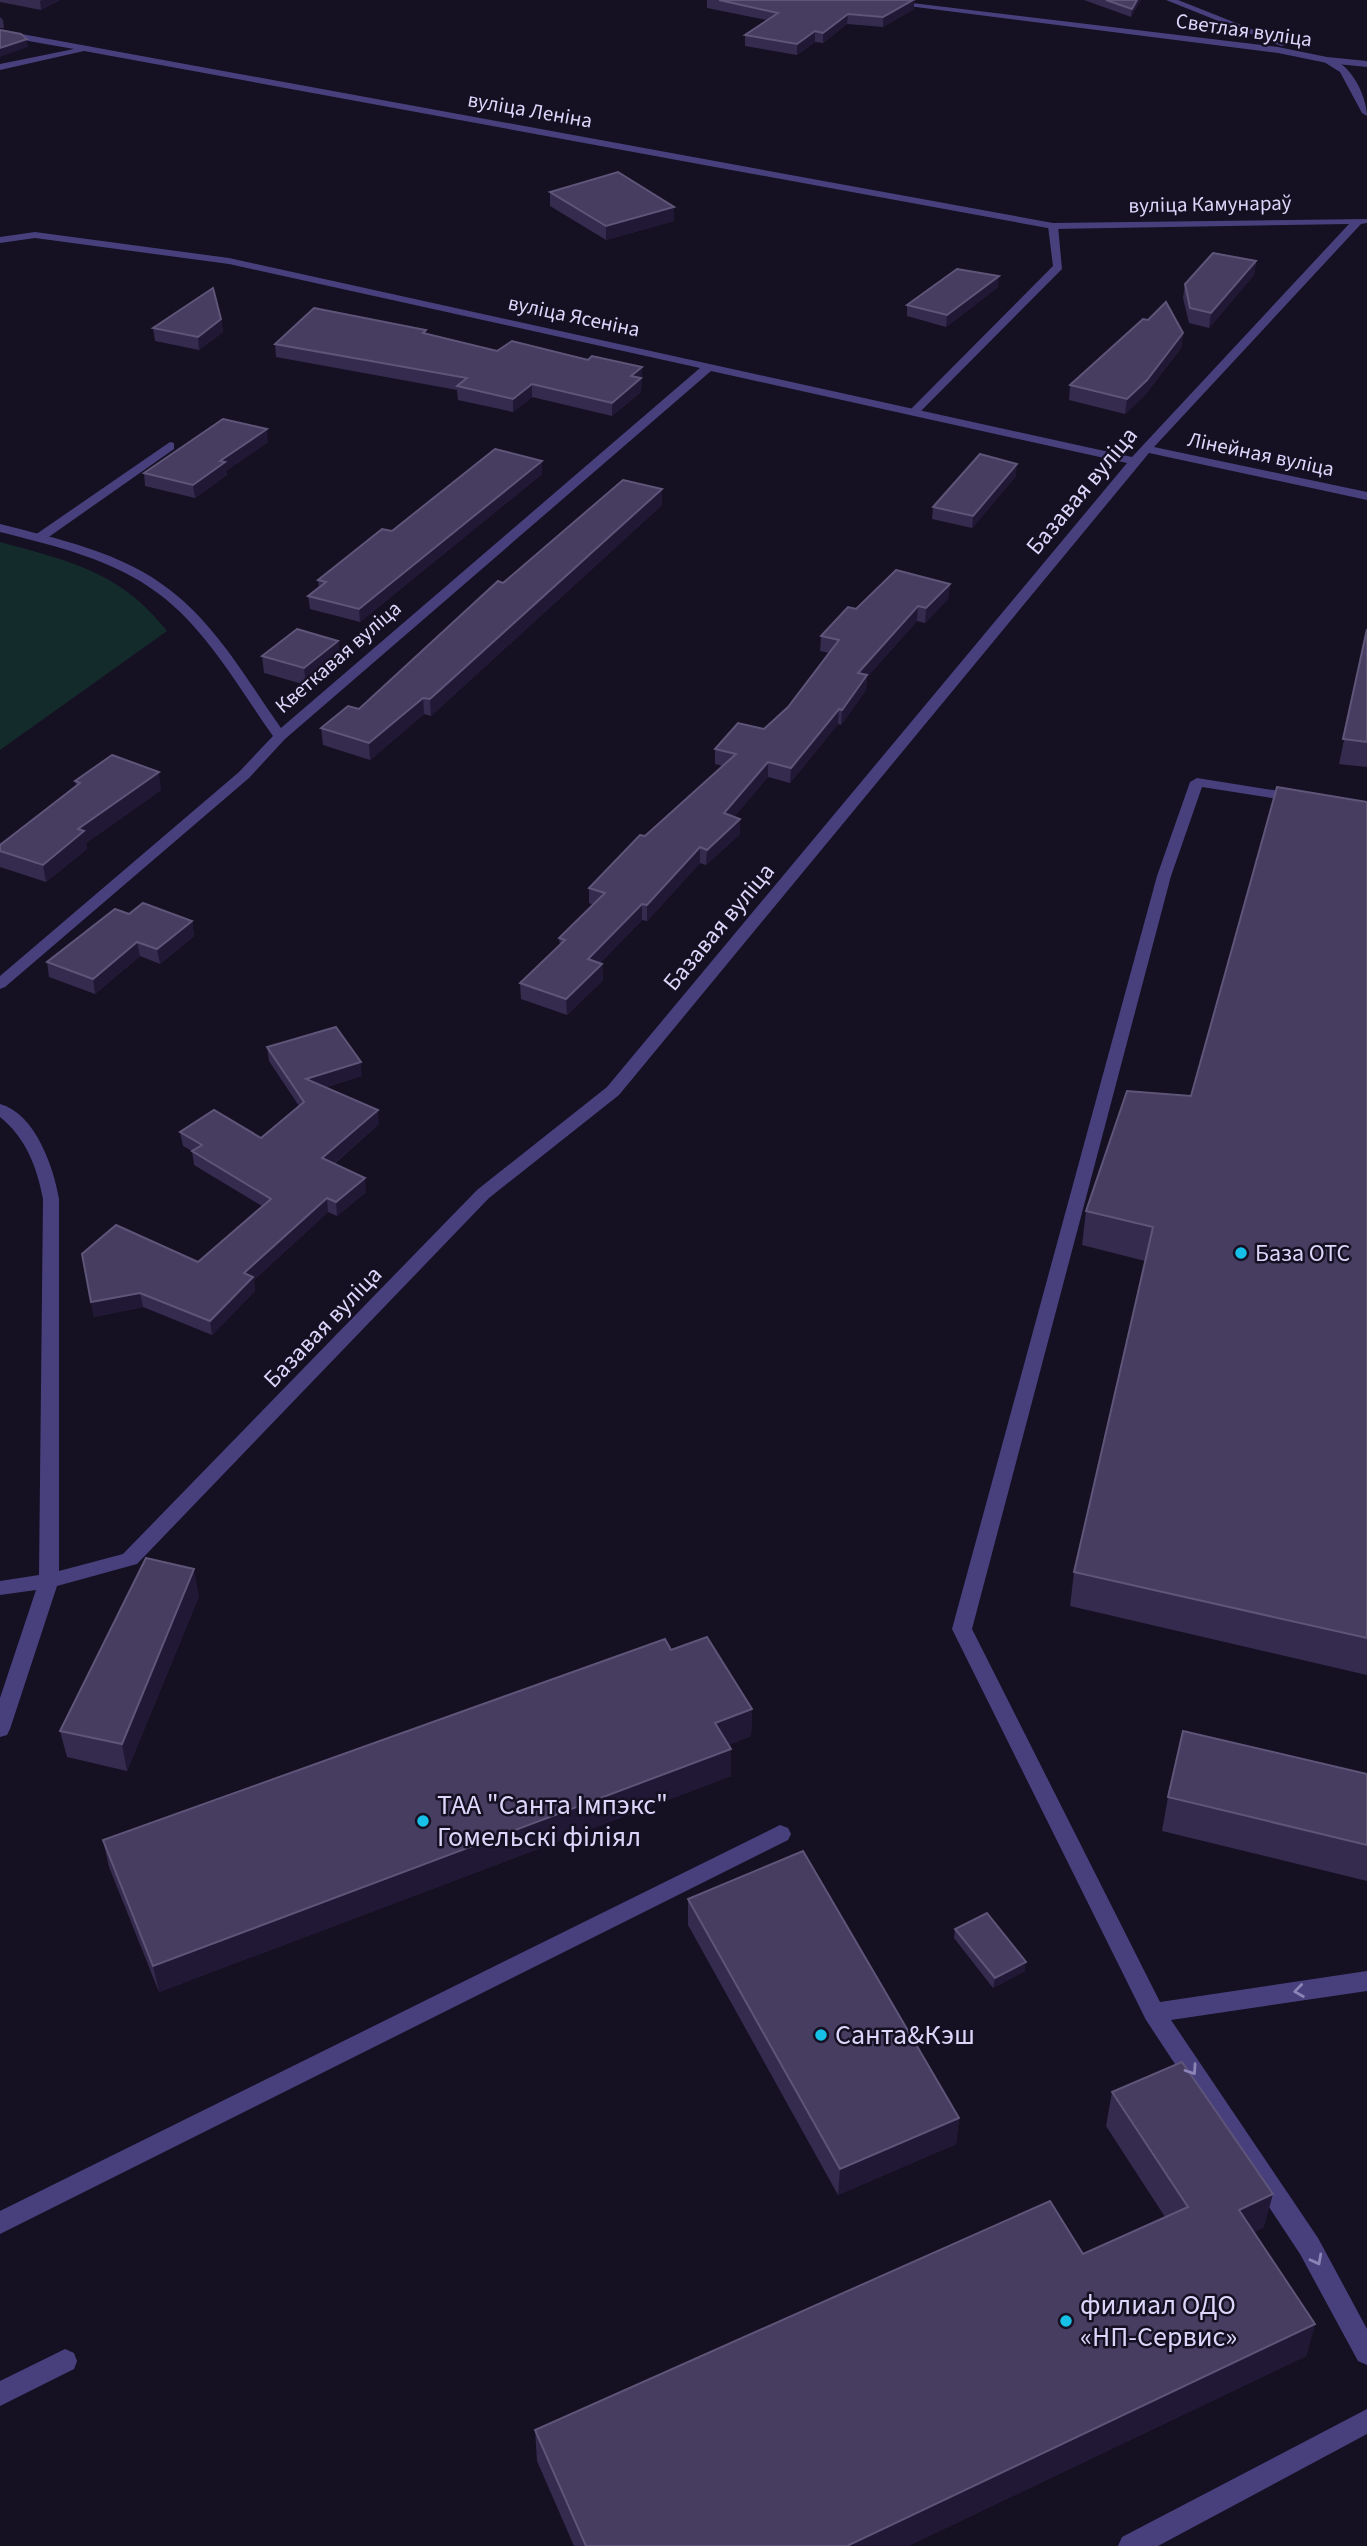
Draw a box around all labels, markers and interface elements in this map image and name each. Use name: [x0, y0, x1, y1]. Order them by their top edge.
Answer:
street label: Светлая вуліца: [1174, 6, 1314, 54]
street label: вуліца Леніна: [465, 84, 595, 136]
street label: вуліца Камунараў: [1128, 188, 1292, 220]
street label: вуліца Ясеніна: [505, 287, 643, 345]
street label: Базавая вуліца: [1018, 419, 1146, 563]
street label: Лінейная вуліца: [1185, 424, 1337, 484]
street label: Кветкавая вуліца: [268, 594, 408, 720]
street label: Базавая вуліца: [655, 855, 783, 999]
place label: База ОТС: [1255, 1236, 1350, 1271]
marker: База ОТС: [1233, 1245, 1249, 1261]
street label: Базавая вуліца: [256, 1258, 390, 1396]
place label: ТАА "Санта Імпэкс" Гомельскі філіял: [437, 1785, 668, 1857]
marker: ТАА "Санта Імпэкс" Гомельскі філіял: [415, 1813, 431, 1829]
one-way arrow: [1294, 1983, 1305, 1998]
place label: Санта&Кэш: [835, 2015, 975, 2055]
marker: Санта&Кэш: [813, 2027, 829, 2043]
one-way arrow: [1184, 2062, 1196, 2075]
one-way arrow: [1309, 2253, 1322, 2265]
place label: филиал ОДО «НП-Сервис»: [1080, 2285, 1237, 2357]
marker: филиал ОДО «НП-Сервис»: [1058, 2313, 1074, 2329]

